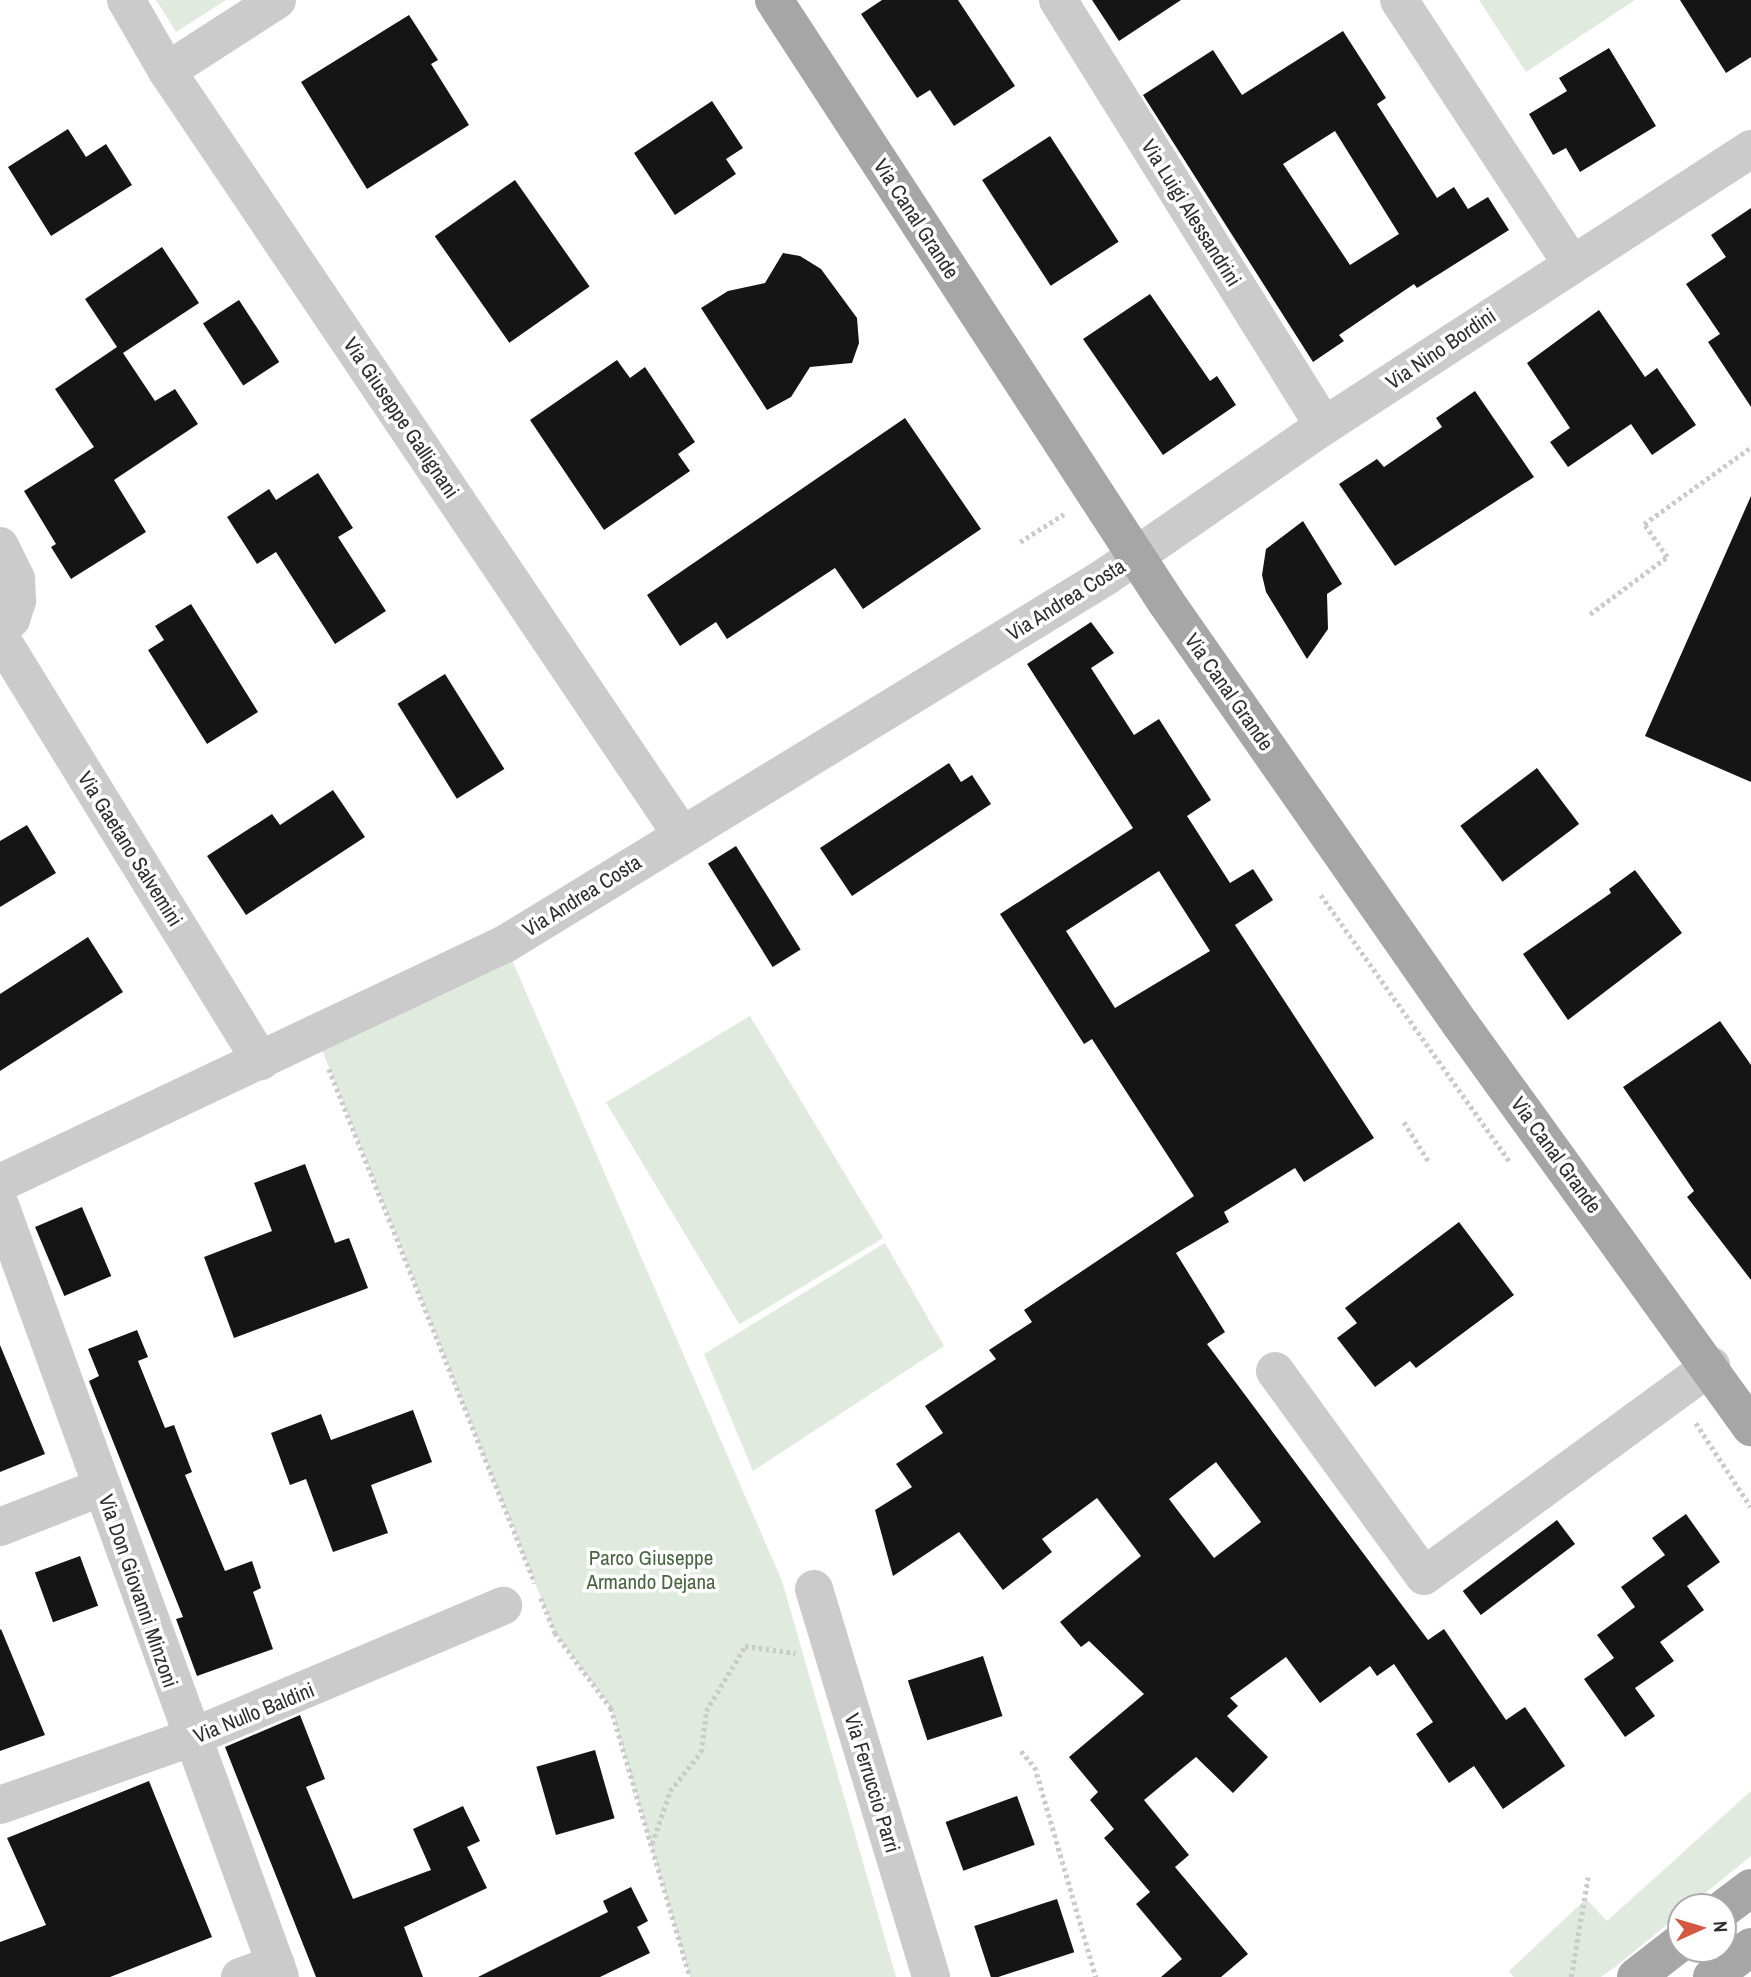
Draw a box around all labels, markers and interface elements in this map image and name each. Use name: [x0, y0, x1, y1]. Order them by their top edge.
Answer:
street label: Via Luigi Alessandrini: [1135, 135, 1247, 291]
street label: Via Canal Grande: [868, 154, 964, 284]
street label: Via Nino Bordini: [1381, 303, 1501, 395]
street label: Via Giuseppe Gallignani: [338, 333, 464, 503]
street label: Via Andrea Costa: [1002, 553, 1130, 647]
street label: Via Canal Grande: [1179, 628, 1279, 756]
street label: Via Gaetano Salvemini: [72, 767, 188, 931]
street label: Via Andrea Costa: [518, 849, 646, 943]
street label: Via Canal Grande: [1505, 1092, 1607, 1218]
street label: Via Don Giovanni Minzoni: [93, 1491, 183, 1691]
park label: Parco Giuseppe Armando Dejana: [586, 1545, 716, 1595]
street label: Via Nullo Baldini: [190, 1677, 318, 1749]
street label: Via Ferruccio Parri: [839, 1710, 905, 1856]
north arrow: [1667, 1893, 1737, 1963]
text: N: [1708, 1920, 1734, 1933]

